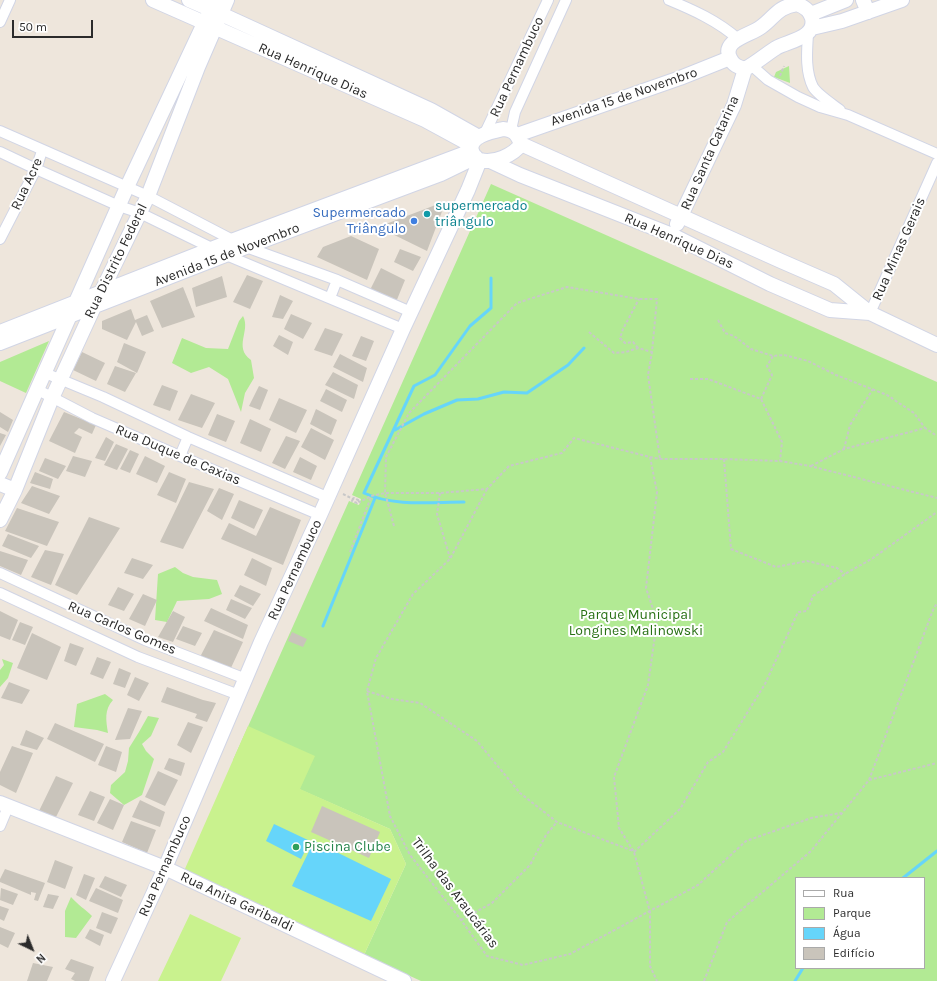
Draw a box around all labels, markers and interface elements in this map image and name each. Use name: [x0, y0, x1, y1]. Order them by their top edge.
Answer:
scale bar: [14, 12, 95, 38]
street label: Rua Pernambuco: [486, 14, 548, 120]
text: 50 m: [19, 20, 47, 34]
street label: Rua Henrique Dias: [256, 39, 370, 103]
street label: Avenida 15 de Novembro: [548, 64, 700, 130]
street label: Rua Santa Catarina: [677, 93, 743, 213]
street label: Rua Acre: [8, 155, 46, 213]
street label: Rua Minas Gerais: [869, 195, 929, 303]
place label: supermercado triângulo: [435, 198, 527, 230]
street label: Rua Distrito Federal: [81, 201, 151, 321]
place label: Supermercado Triângulo: [312, 205, 406, 238]
marker: supermercado triângulo: [422, 209, 432, 219]
street label: Rua Henrique Dias: [622, 209, 736, 273]
marker: Supermercado Triângulo: [409, 216, 419, 226]
street label: Avenida 15 de Novembro: [152, 220, 302, 290]
street label: Rua Duque de Caxias: [113, 421, 243, 489]
street label: Rua Pernambuco: [264, 517, 326, 623]
street label: Rua Carlos Gomes: [65, 598, 179, 658]
park label: Parque Municipal Longines Malinowski: [569, 607, 703, 640]
street label: Rua Pernambuco: [135, 813, 195, 919]
street label: Trilha das Araucárias: [408, 835, 502, 951]
place label: Piscina Clube: [304, 839, 391, 855]
marker: Piscina Clube: [291, 842, 301, 852]
street label: Rua Anita Garibaldi: [178, 868, 296, 936]
legend: [795, 877, 925, 969]
text: Rua: [833, 886, 854, 900]
text: Parque: [833, 906, 871, 920]
text: Água: [833, 926, 861, 940]
north arrow: [12, 929, 52, 969]
text: Edifício: [833, 946, 874, 960]
text: N: [33, 951, 48, 966]

